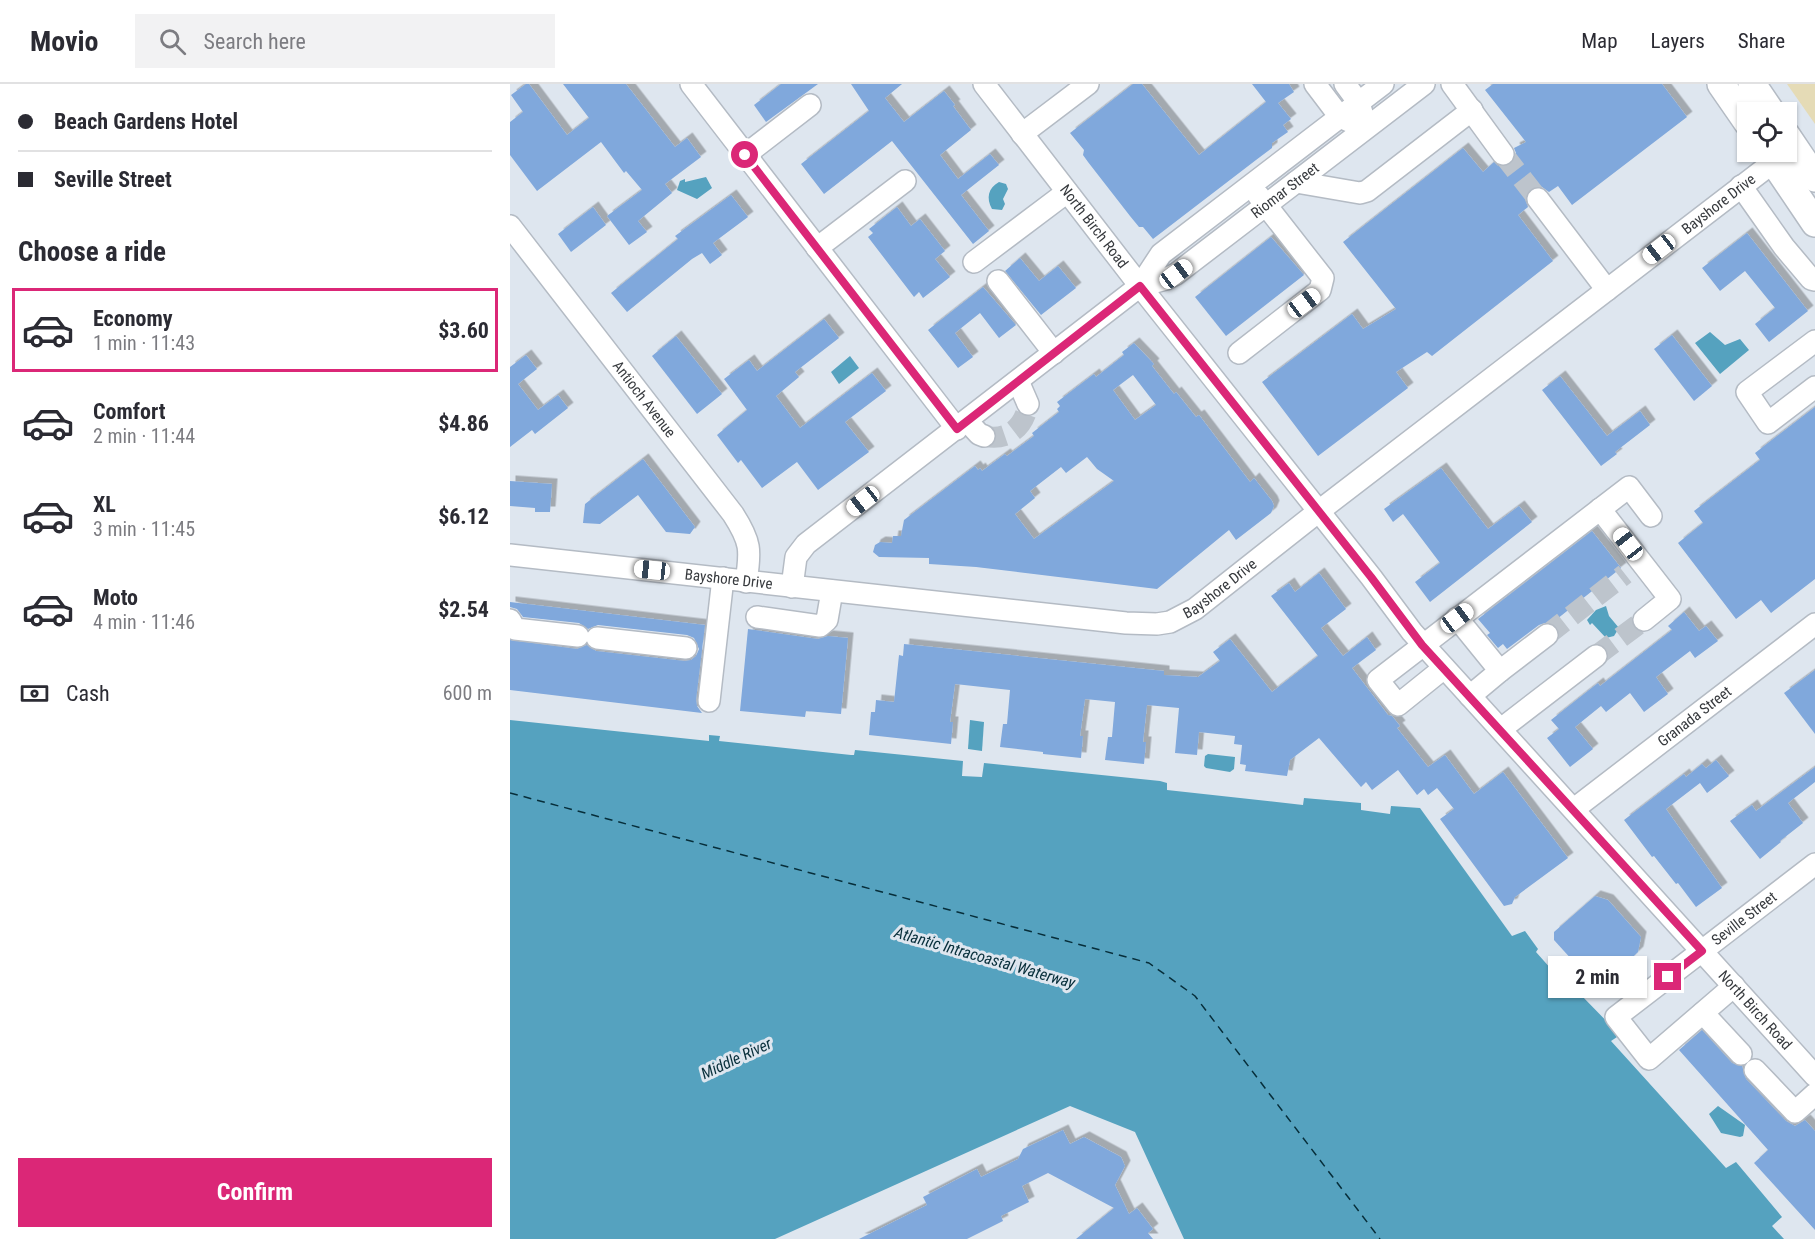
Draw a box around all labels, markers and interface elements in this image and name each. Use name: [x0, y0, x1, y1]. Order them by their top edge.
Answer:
search box: [135, 14, 555, 68]
text: Movio: [30, 25, 99, 58]
icon: search: [156, 25, 189, 58]
text: Search here: [204, 29, 306, 54]
text: Map: [1581, 29, 1618, 53]
text: Layers: [1651, 29, 1705, 53]
text: Share: [1738, 29, 1785, 53]
map controls: [1737, 102, 1797, 162]
button: locate: [1737, 102, 1797, 162]
text: Beach Gardens Hotel: [54, 109, 238, 134]
route start: [731, 141, 758, 168]
street label: Riomar Street: [1247, 159, 1322, 222]
text: Seville Street: [54, 167, 172, 192]
street label: Bayshore Drive: [1678, 170, 1759, 238]
street label: North Birch Road: [1056, 181, 1132, 272]
car: [1639, 231, 1679, 267]
text: Choose a ride: [18, 236, 166, 268]
car: [1156, 256, 1196, 292]
car: [1284, 285, 1324, 321]
icon: car: [21, 303, 75, 357]
text: Economy: [93, 306, 173, 331]
text: $3.60: [438, 318, 489, 343]
text: 1 min · 11:43: [93, 331, 195, 355]
street label: Antioch Avenue: [609, 357, 679, 441]
icon: car: [21, 396, 75, 450]
text: Comfort: [93, 399, 166, 424]
text: $4.86: [438, 411, 489, 436]
text: 2 min · 11:44: [93, 424, 195, 448]
car: [843, 483, 883, 519]
icon: car: [21, 489, 75, 543]
text: XL: [93, 492, 116, 517]
text: $6.12: [438, 504, 489, 529]
text: 3 min · 11:45: [93, 517, 195, 541]
car: [1610, 524, 1646, 564]
street label: Bayshore Drive: [1180, 555, 1260, 623]
car: [633, 559, 671, 581]
street label: Bayshore Drive: [684, 565, 773, 593]
icon: car: [21, 582, 75, 636]
text: Moto: [93, 585, 138, 610]
text: $2.54: [438, 597, 489, 622]
car: [1437, 600, 1477, 636]
text: 4 min · 11:46: [93, 610, 195, 634]
icon: cash: [18, 677, 51, 710]
text: Cash: [66, 681, 110, 706]
text: 600 m: [443, 681, 492, 705]
street label: Granada Street: [1654, 682, 1735, 750]
street label: Seville Street: [1708, 888, 1780, 949]
water label: Atlantic Intracoastal Waterway: [891, 922, 1078, 993]
callout: 2 min: [1548, 956, 1647, 998]
route end: [1654, 963, 1681, 990]
text: 2 min: [1575, 965, 1620, 989]
street label: North Birch Road: [1715, 967, 1796, 1053]
water label: Middle River: [698, 1033, 776, 1083]
button: Confirm: [18, 1158, 492, 1227]

